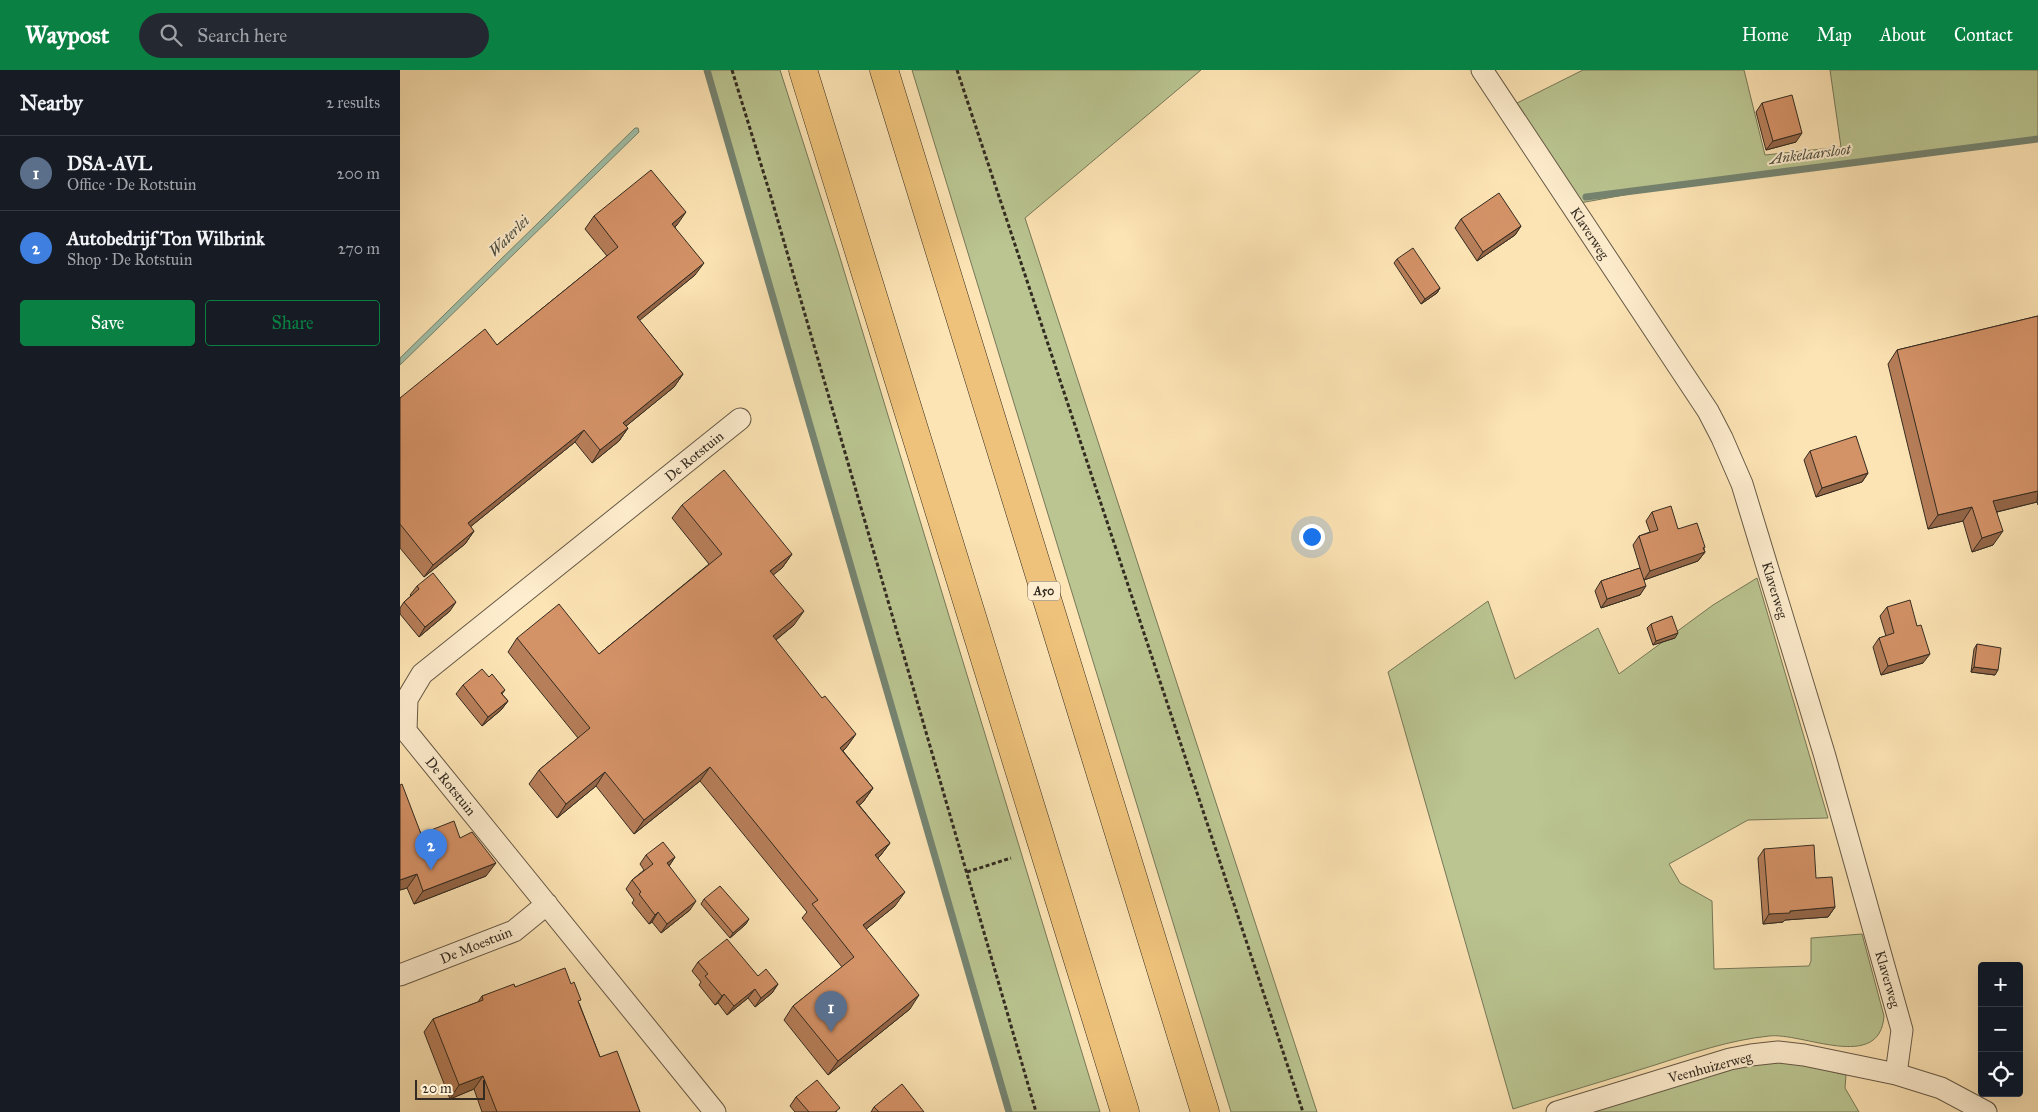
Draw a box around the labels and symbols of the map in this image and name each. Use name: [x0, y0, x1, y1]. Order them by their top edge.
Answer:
water label: Ankelaarsloot: [1766, 140, 1853, 168]
street label: Klaverweg: [1566, 204, 1613, 263]
water label: Waterlei: [485, 211, 534, 260]
street label: De Rotstuin: [661, 427, 727, 485]
your location: [1299, 524, 1325, 550]
street label: Klaverweg: [1758, 560, 1791, 621]
road number: A50: [1028, 582, 1060, 600]
street label: De Rotstuin: [422, 753, 480, 819]
pin: 2: [415, 829, 447, 870]
street label: De Moestuin: [438, 923, 515, 968]
street label: Klaverweg: [1871, 949, 1904, 1010]
pin: 1: [815, 991, 847, 1032]
street label: Veenhuizerweg: [1665, 1048, 1754, 1087]
scale bar: [415, 1077, 485, 1100]

